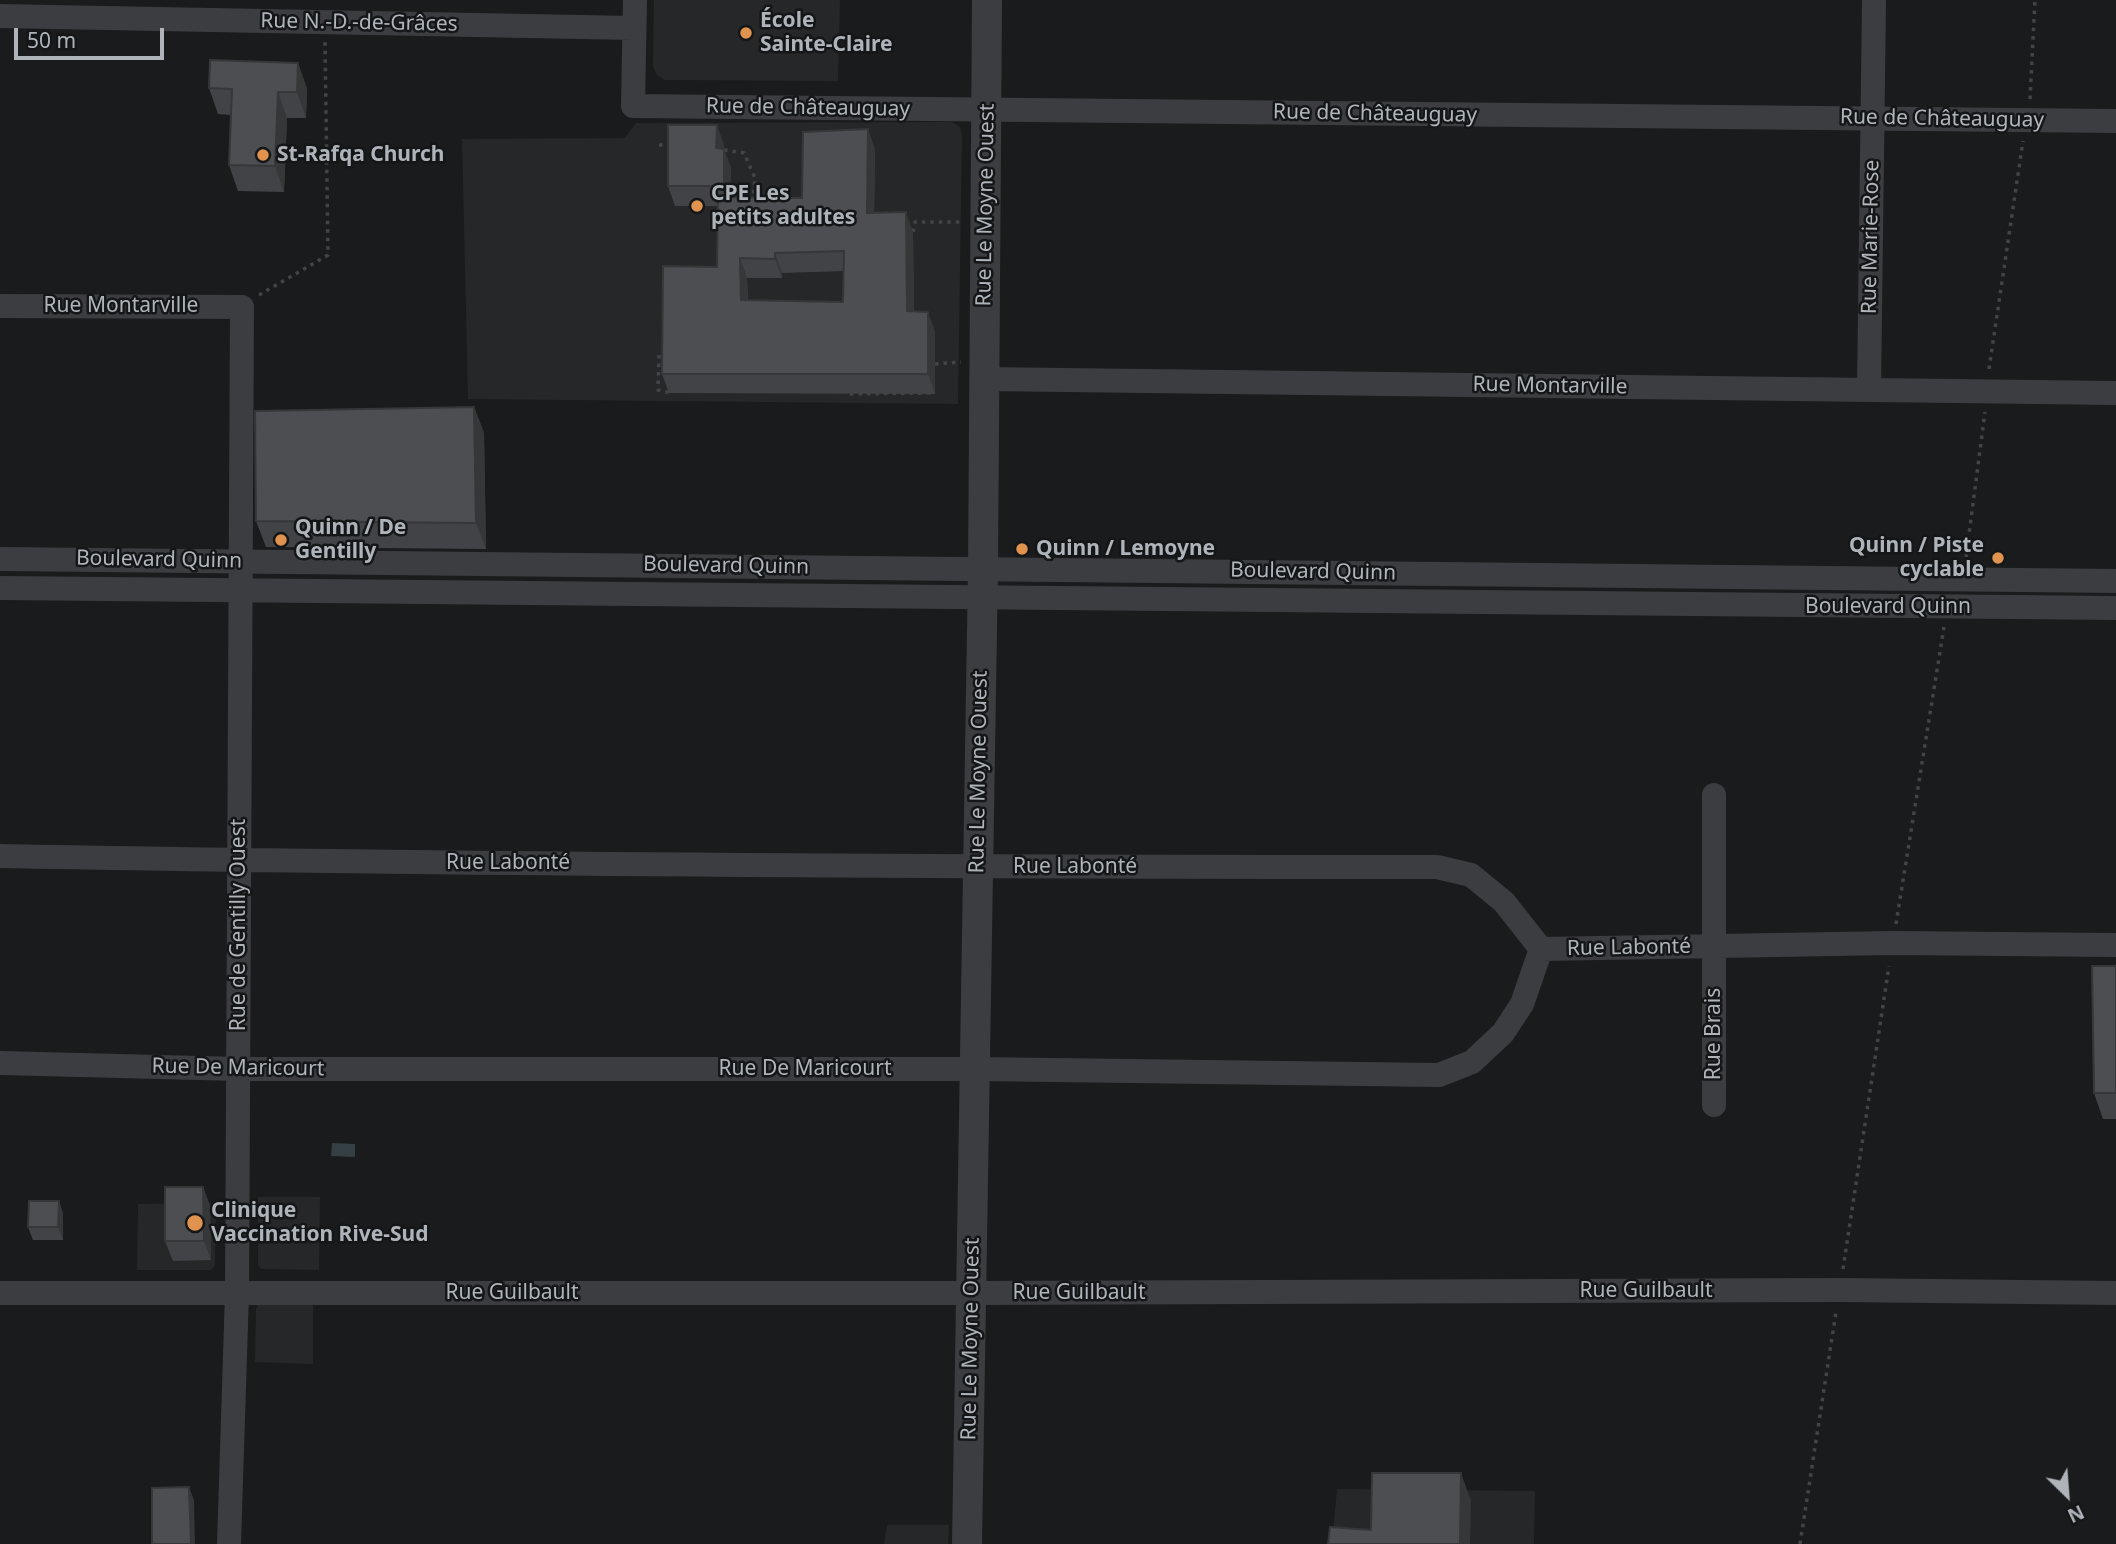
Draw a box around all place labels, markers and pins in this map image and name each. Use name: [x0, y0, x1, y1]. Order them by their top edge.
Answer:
place label: École Sainte-Claire: [760, 8, 893, 58]
marker: École Sainte-Claire: [738, 25, 754, 41]
place label: St-Rafqa Church: [277, 142, 444, 168]
marker: St-Rafqa Church: [255, 147, 271, 163]
place label: CPE Les petits adultes: [711, 181, 855, 231]
marker: CPE Les petits adultes: [689, 198, 705, 214]
place label: Quinn / De Gentilly: [295, 515, 406, 565]
marker: Quinn / De Gentilly: [273, 532, 289, 548]
place label: Quinn / Piste cyclable: [1849, 533, 1984, 583]
place label: Quinn / Lemoyne: [1036, 536, 1215, 562]
marker: Quinn / Lemoyne: [1014, 541, 1030, 557]
marker: Quinn / Piste cyclable: [1990, 550, 2006, 566]
place label: Clinique Vaccination Rive-Sud: [211, 1198, 428, 1248]
marker: Clinique Vaccination Rive-Sud: [185, 1213, 205, 1233]

